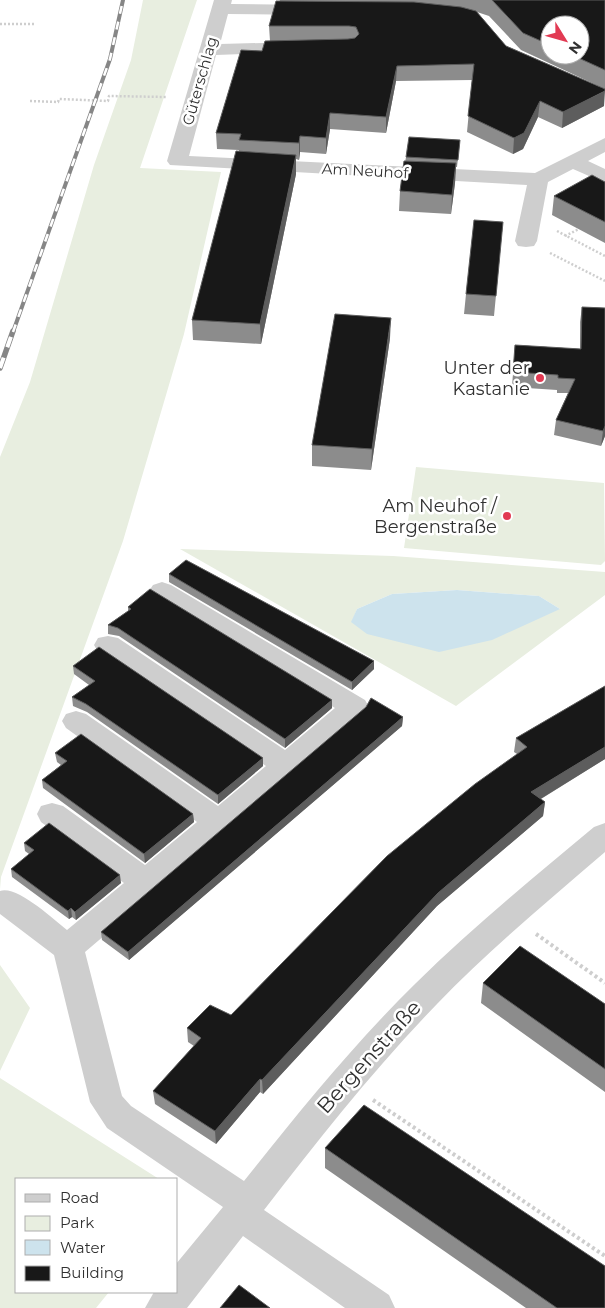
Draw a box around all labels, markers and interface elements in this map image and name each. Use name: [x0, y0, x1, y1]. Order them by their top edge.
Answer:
north arrow: [540, 15, 590, 65]
street label: Güterschlag: [178, 34, 221, 127]
text: N: [565, 38, 586, 58]
street label: Am Neuhof: [321, 159, 410, 182]
place label: Unter der Kastanie: [444, 357, 530, 400]
marker: Unter der Kastanie: [534, 372, 546, 384]
place label: Am Neuhof / Bergenstraße: [374, 495, 498, 538]
marker: Am Neuhof / Bergenstraße: [501, 510, 513, 522]
street label: Bergenstraße: [311, 995, 426, 1118]
legend: [15, 1178, 178, 1293]
text: Road: [60, 1188, 99, 1207]
text: Park: [60, 1213, 94, 1232]
text: Water: [60, 1238, 106, 1257]
text: Building: [60, 1263, 124, 1282]

